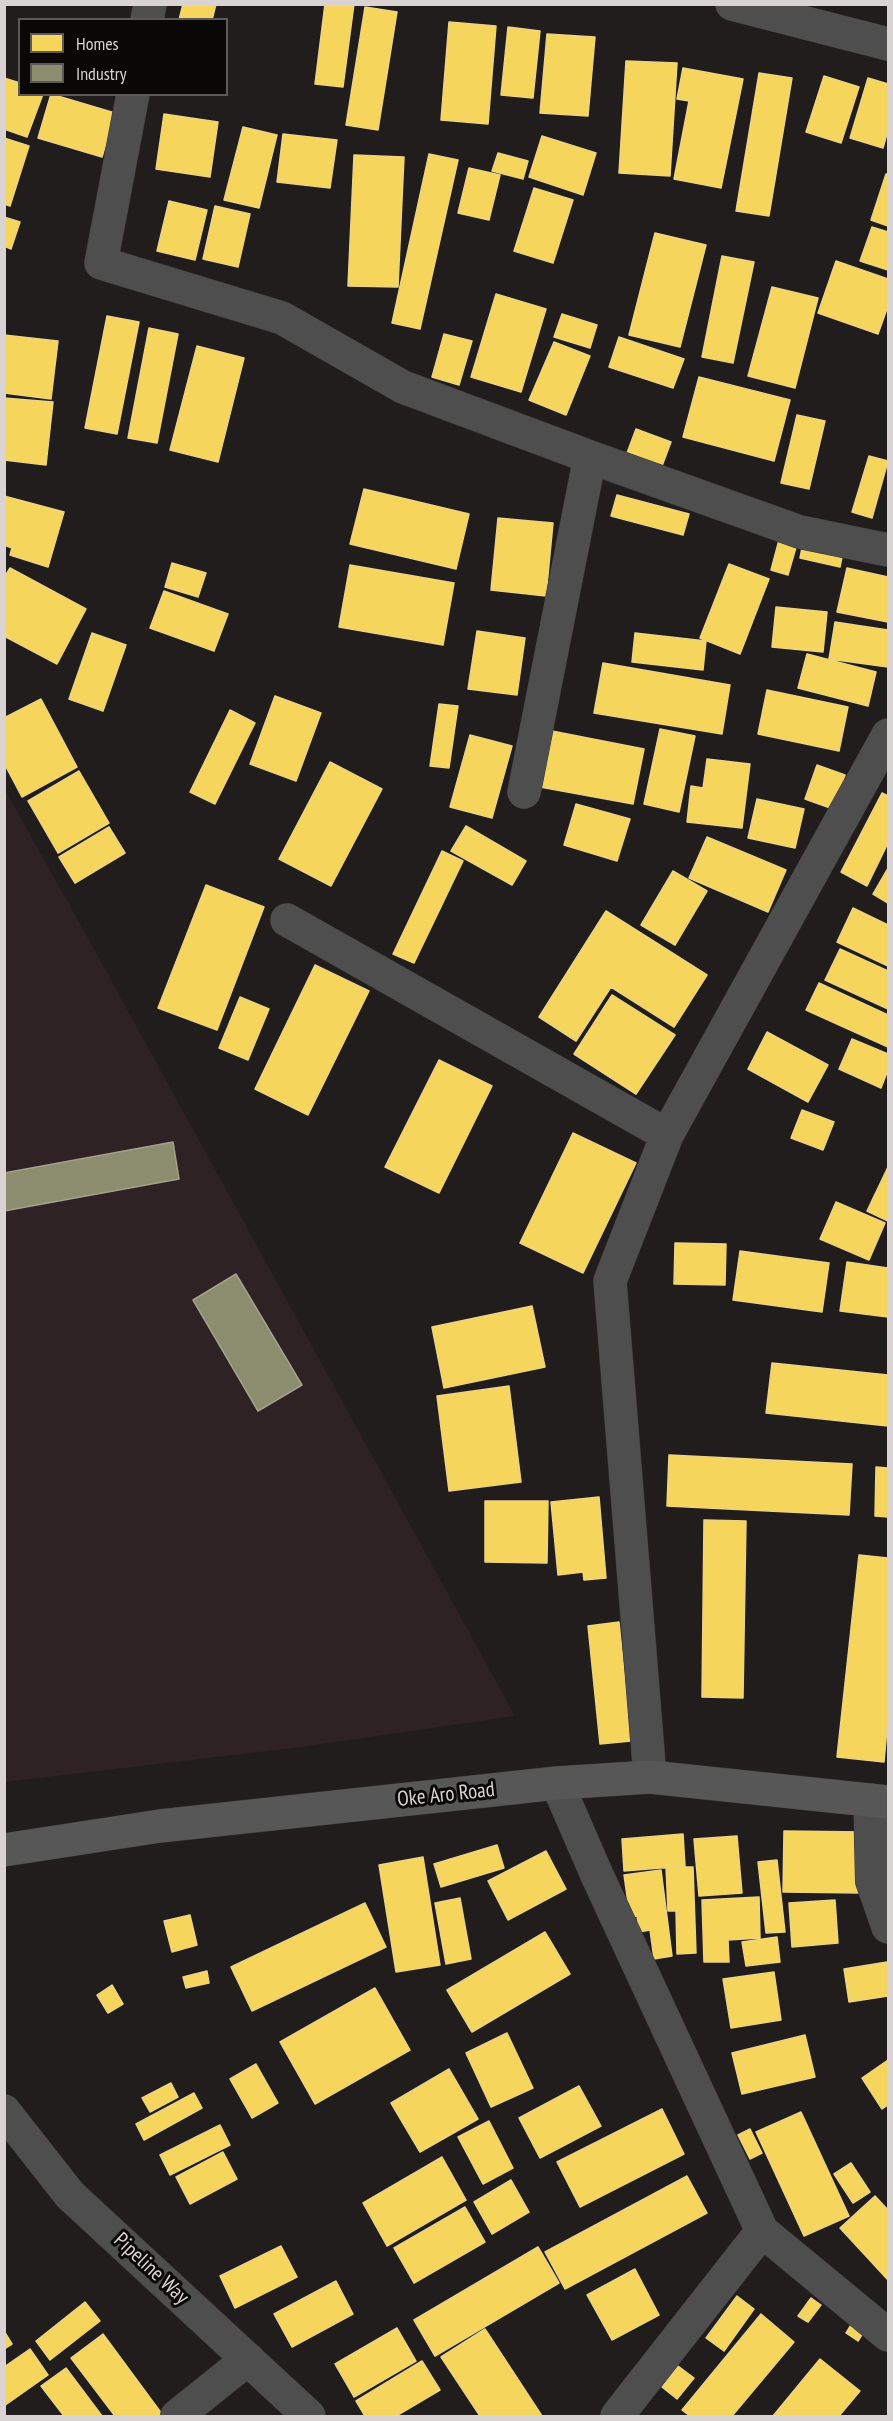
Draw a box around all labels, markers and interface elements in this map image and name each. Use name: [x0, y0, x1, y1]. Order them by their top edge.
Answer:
legend: [18, 18, 228, 96]
text: Homes: [76, 32, 119, 55]
text: Industry: [76, 62, 126, 85]
street label: Oke Aro Road: [396, 1777, 496, 1813]
street label: Pipeline Way: [108, 2228, 194, 2310]

